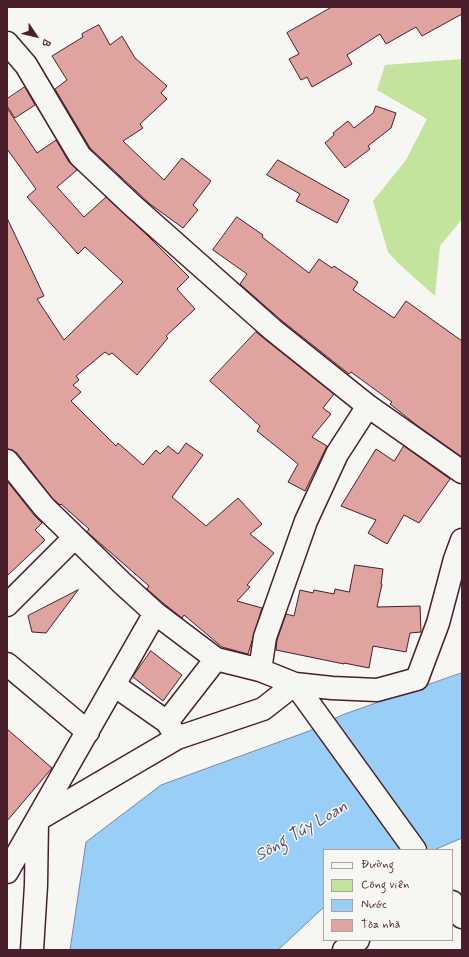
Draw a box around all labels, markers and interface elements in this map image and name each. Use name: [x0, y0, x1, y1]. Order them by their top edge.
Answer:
north arrow: [16, 16, 56, 56]
text: B: [38, 36, 54, 50]
water label: Sông Túy Loan: [252, 797, 352, 867]
legend: [323, 849, 453, 941]
text: Đường: [361, 857, 394, 873]
text: Công viên: [361, 877, 409, 893]
text: Nước: [361, 897, 387, 913]
text: Tòa nhà: [361, 917, 400, 933]

